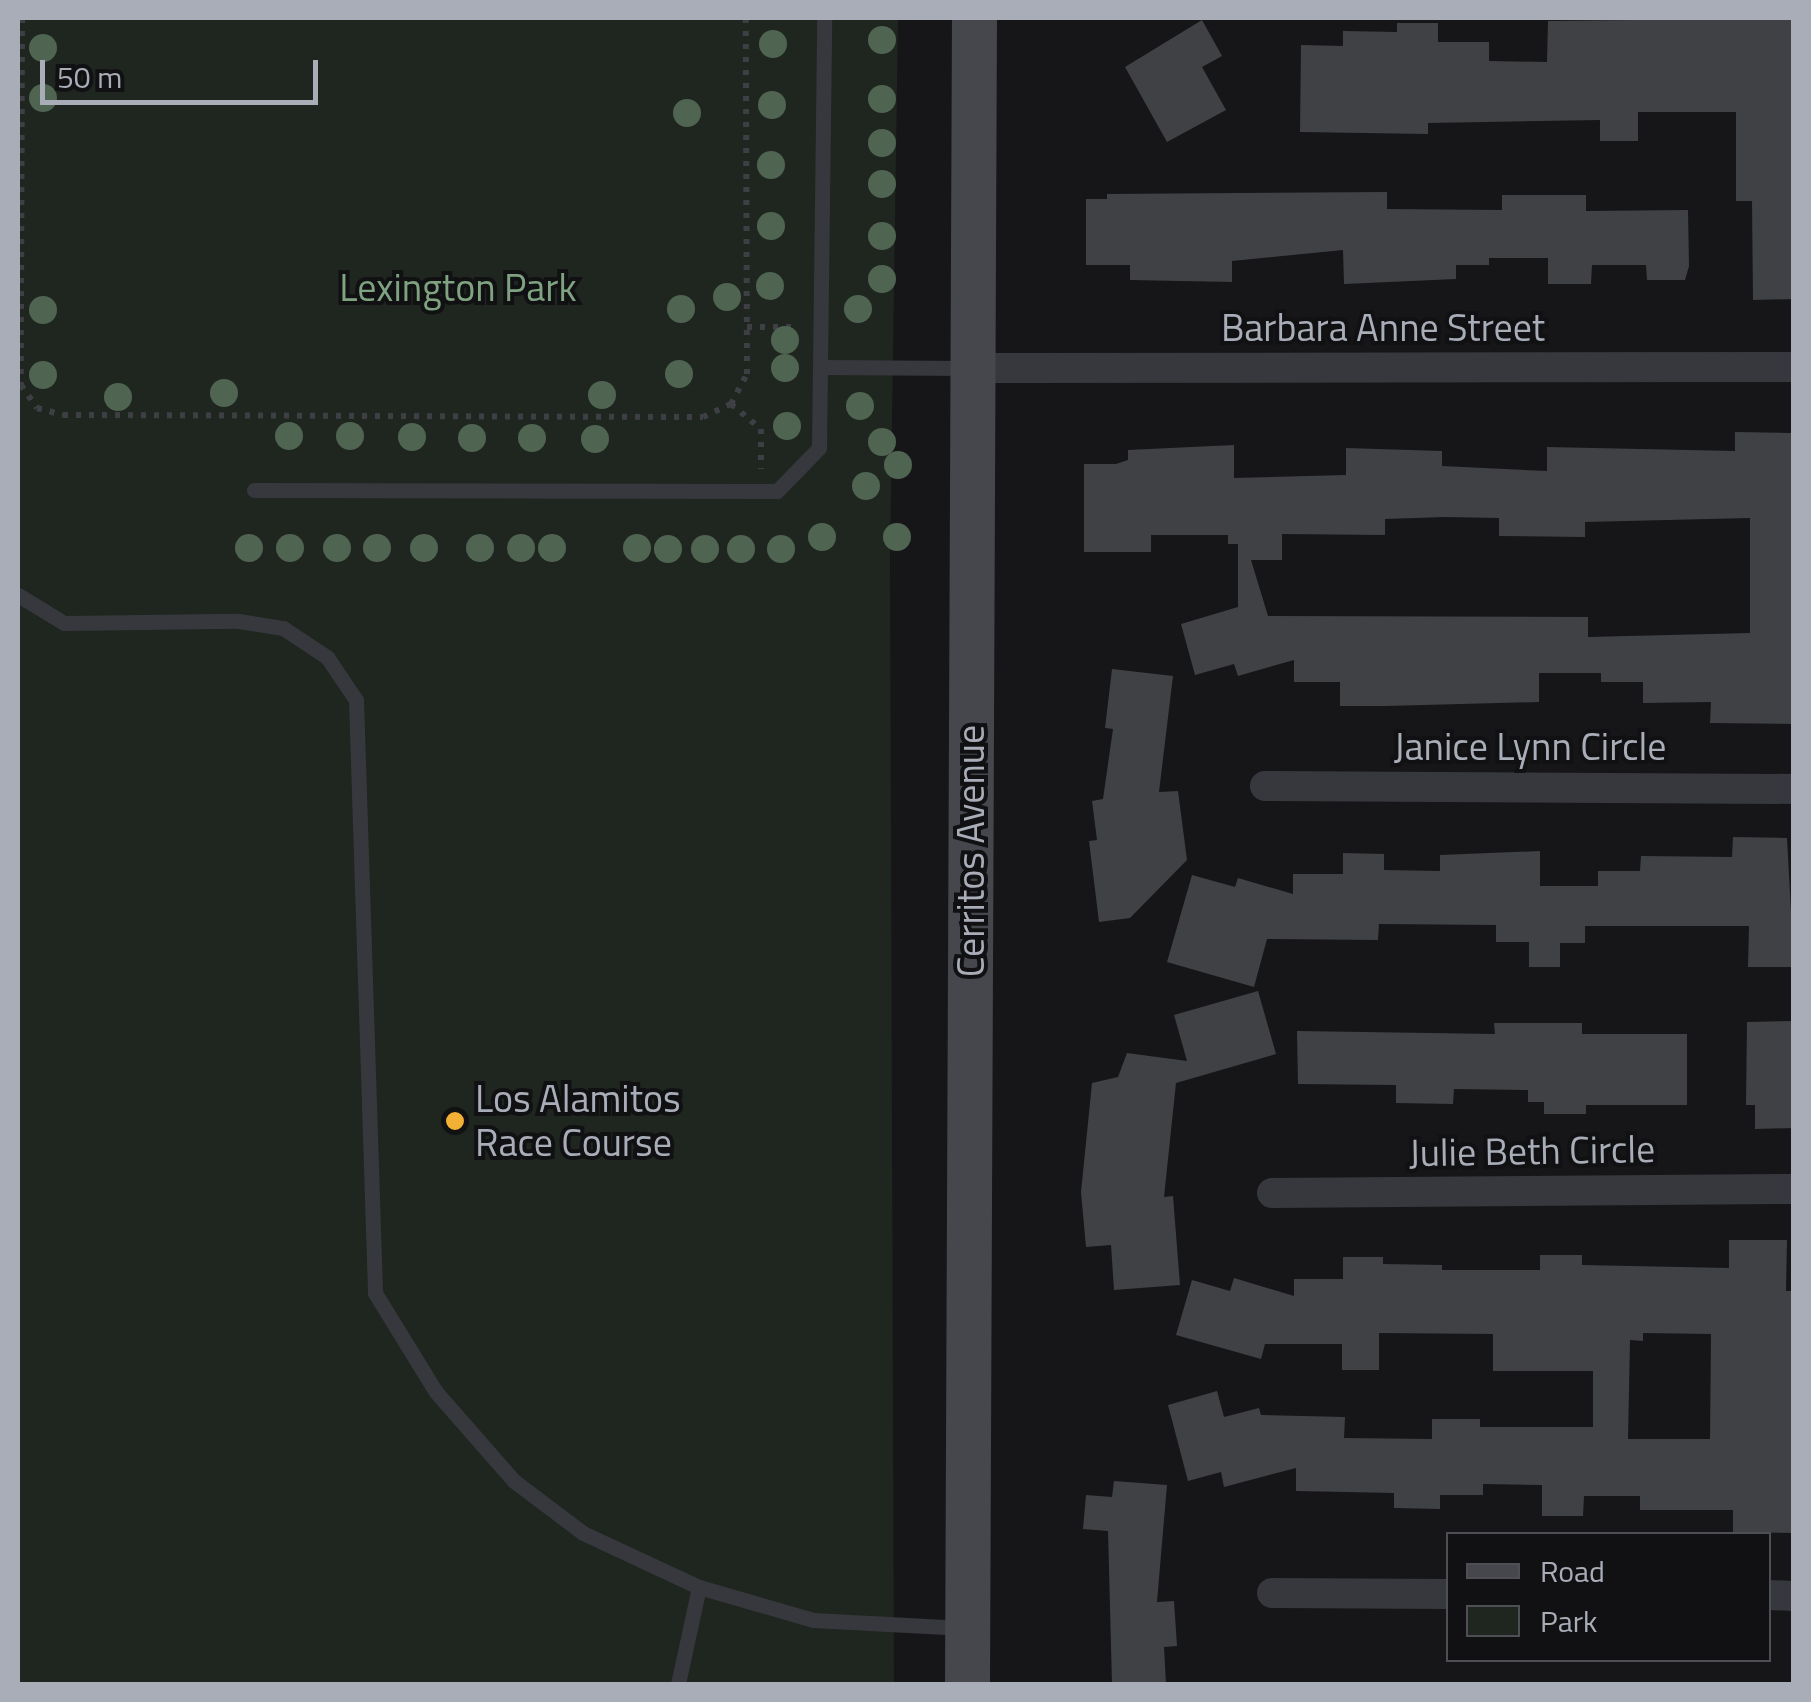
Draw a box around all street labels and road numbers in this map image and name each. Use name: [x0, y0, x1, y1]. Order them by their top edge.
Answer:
street label: Barbara Anne Street: [1221, 305, 1545, 351]
street label: Janice Lynn Circle: [1394, 724, 1666, 770]
street label: Cerritos Avenue: [948, 725, 994, 977]
street label: Julie Beth Circle: [1408, 1126, 1656, 1176]

